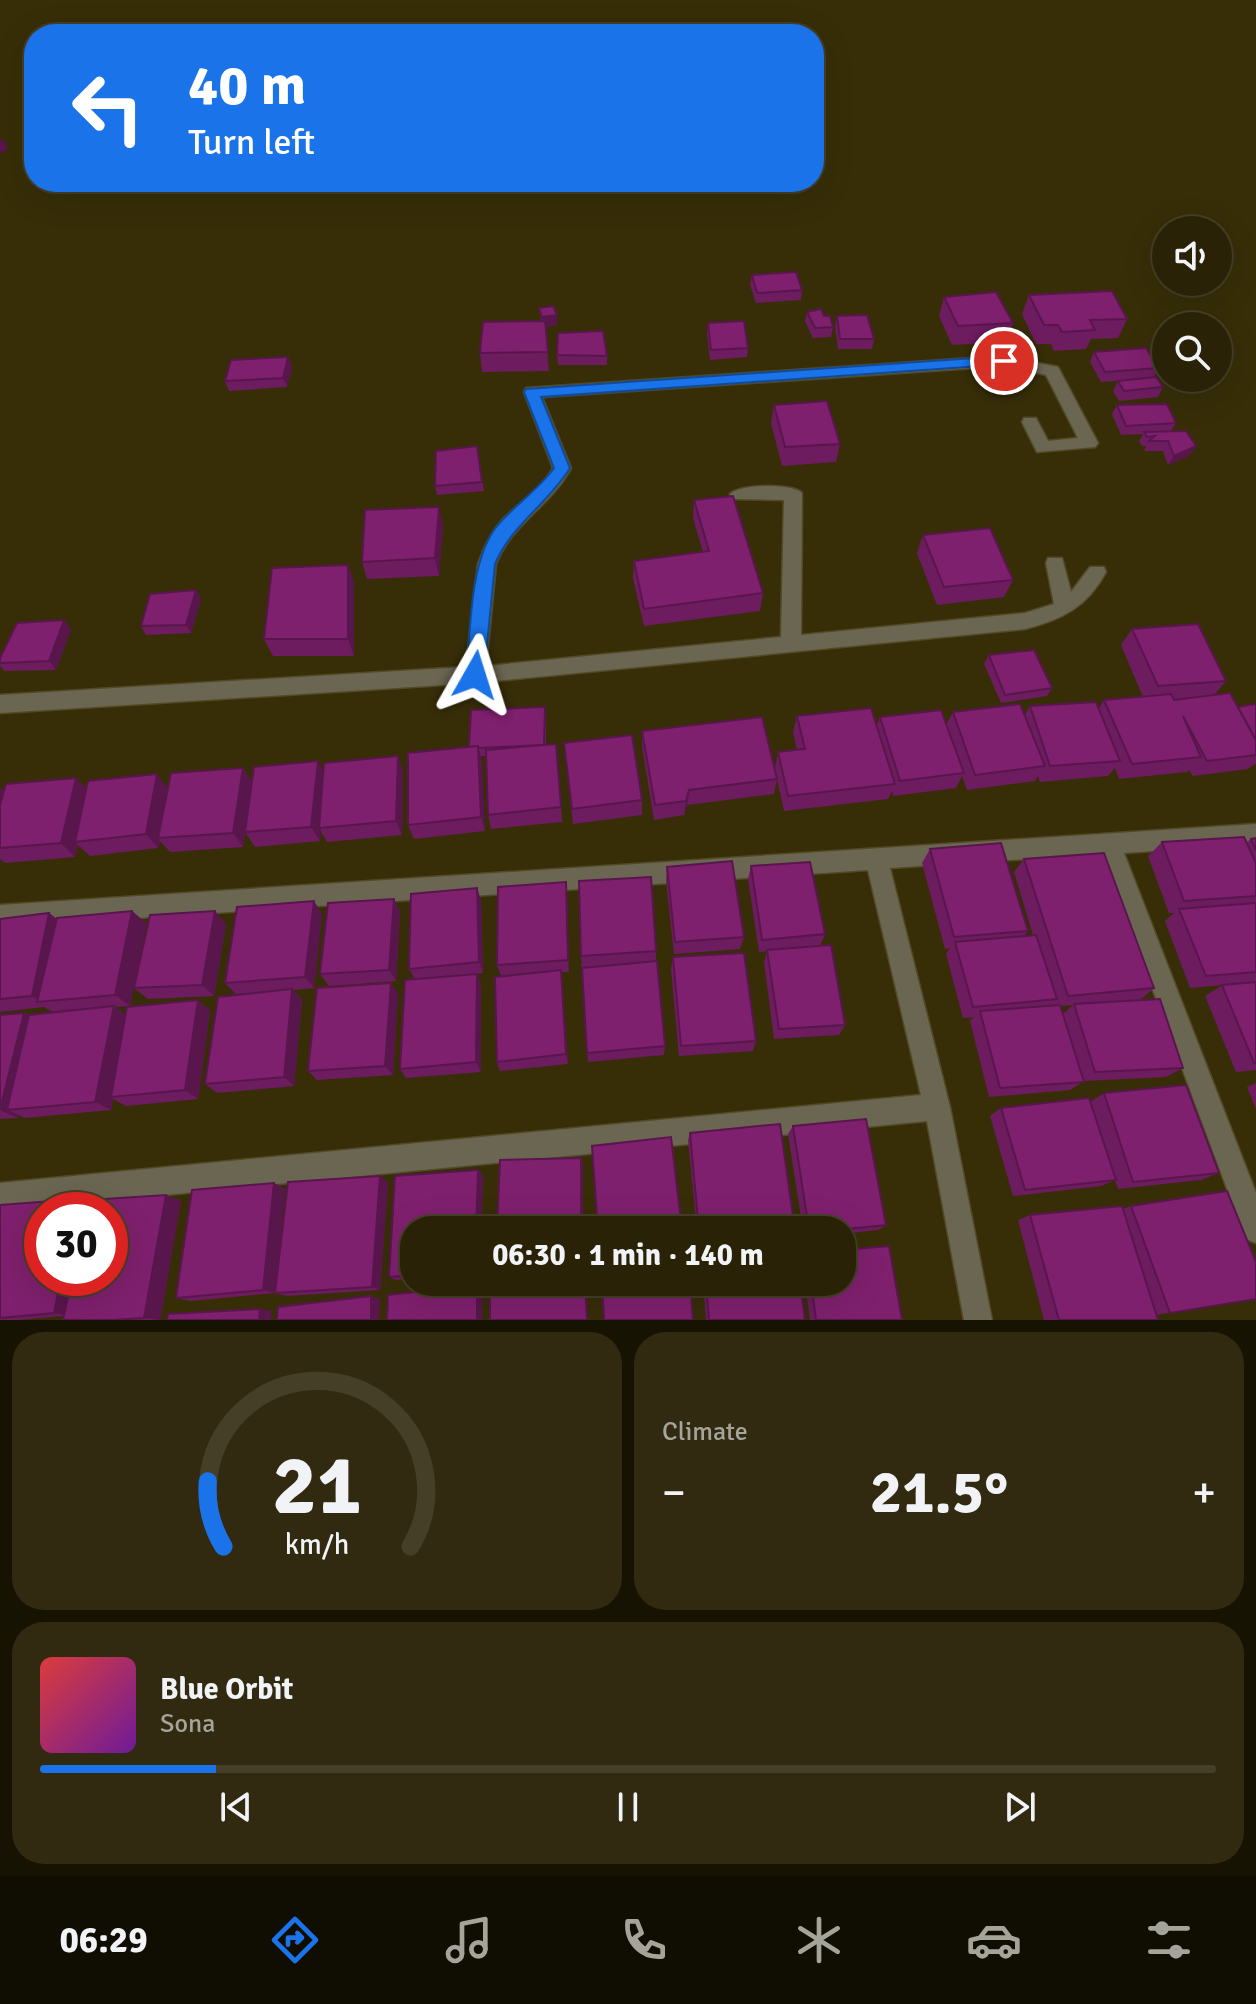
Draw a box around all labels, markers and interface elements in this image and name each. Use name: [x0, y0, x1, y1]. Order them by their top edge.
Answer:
text: 40 m: [188, 51, 306, 120]
icon: left: [56, 56, 160, 160]
text: Turn left: [188, 120, 315, 165]
map controls: [1152, 216, 1232, 392]
button: sound: [1152, 216, 1232, 296]
button: search: [1152, 312, 1232, 392]
pin: [970, 327, 1038, 395]
icon: arrive: [982, 339, 1026, 383]
position arrow: [433, 633, 517, 717]
speed limit sign: 30: [24, 1192, 128, 1296]
text: 06:30 · 1 min · 140 m: [492, 1237, 764, 1274]
text: Climate: [662, 1416, 748, 1448]
text: 21: [272, 1435, 362, 1537]
text: 21.5°: [870, 1456, 1008, 1530]
text: −: [662, 1466, 686, 1520]
text: +: [1192, 1466, 1216, 1520]
text: km/h: [285, 1527, 349, 1562]
text: Blue Orbit: [160, 1671, 293, 1708]
text: Sona: [160, 1708, 215, 1740]
icon: previous: [214, 1785, 258, 1829]
icon: pause: [606, 1785, 650, 1829]
icon: next: [998, 1785, 1042, 1829]
icon: directions: [267, 1912, 323, 1968]
icon: music: [441, 1912, 497, 1968]
icon: phone: [616, 1912, 672, 1968]
icon: climate: [791, 1912, 847, 1968]
icon: car: [966, 1912, 1022, 1968]
icon: filters: [1141, 1912, 1197, 1968]
text: 06:29: [59, 1918, 148, 1963]

